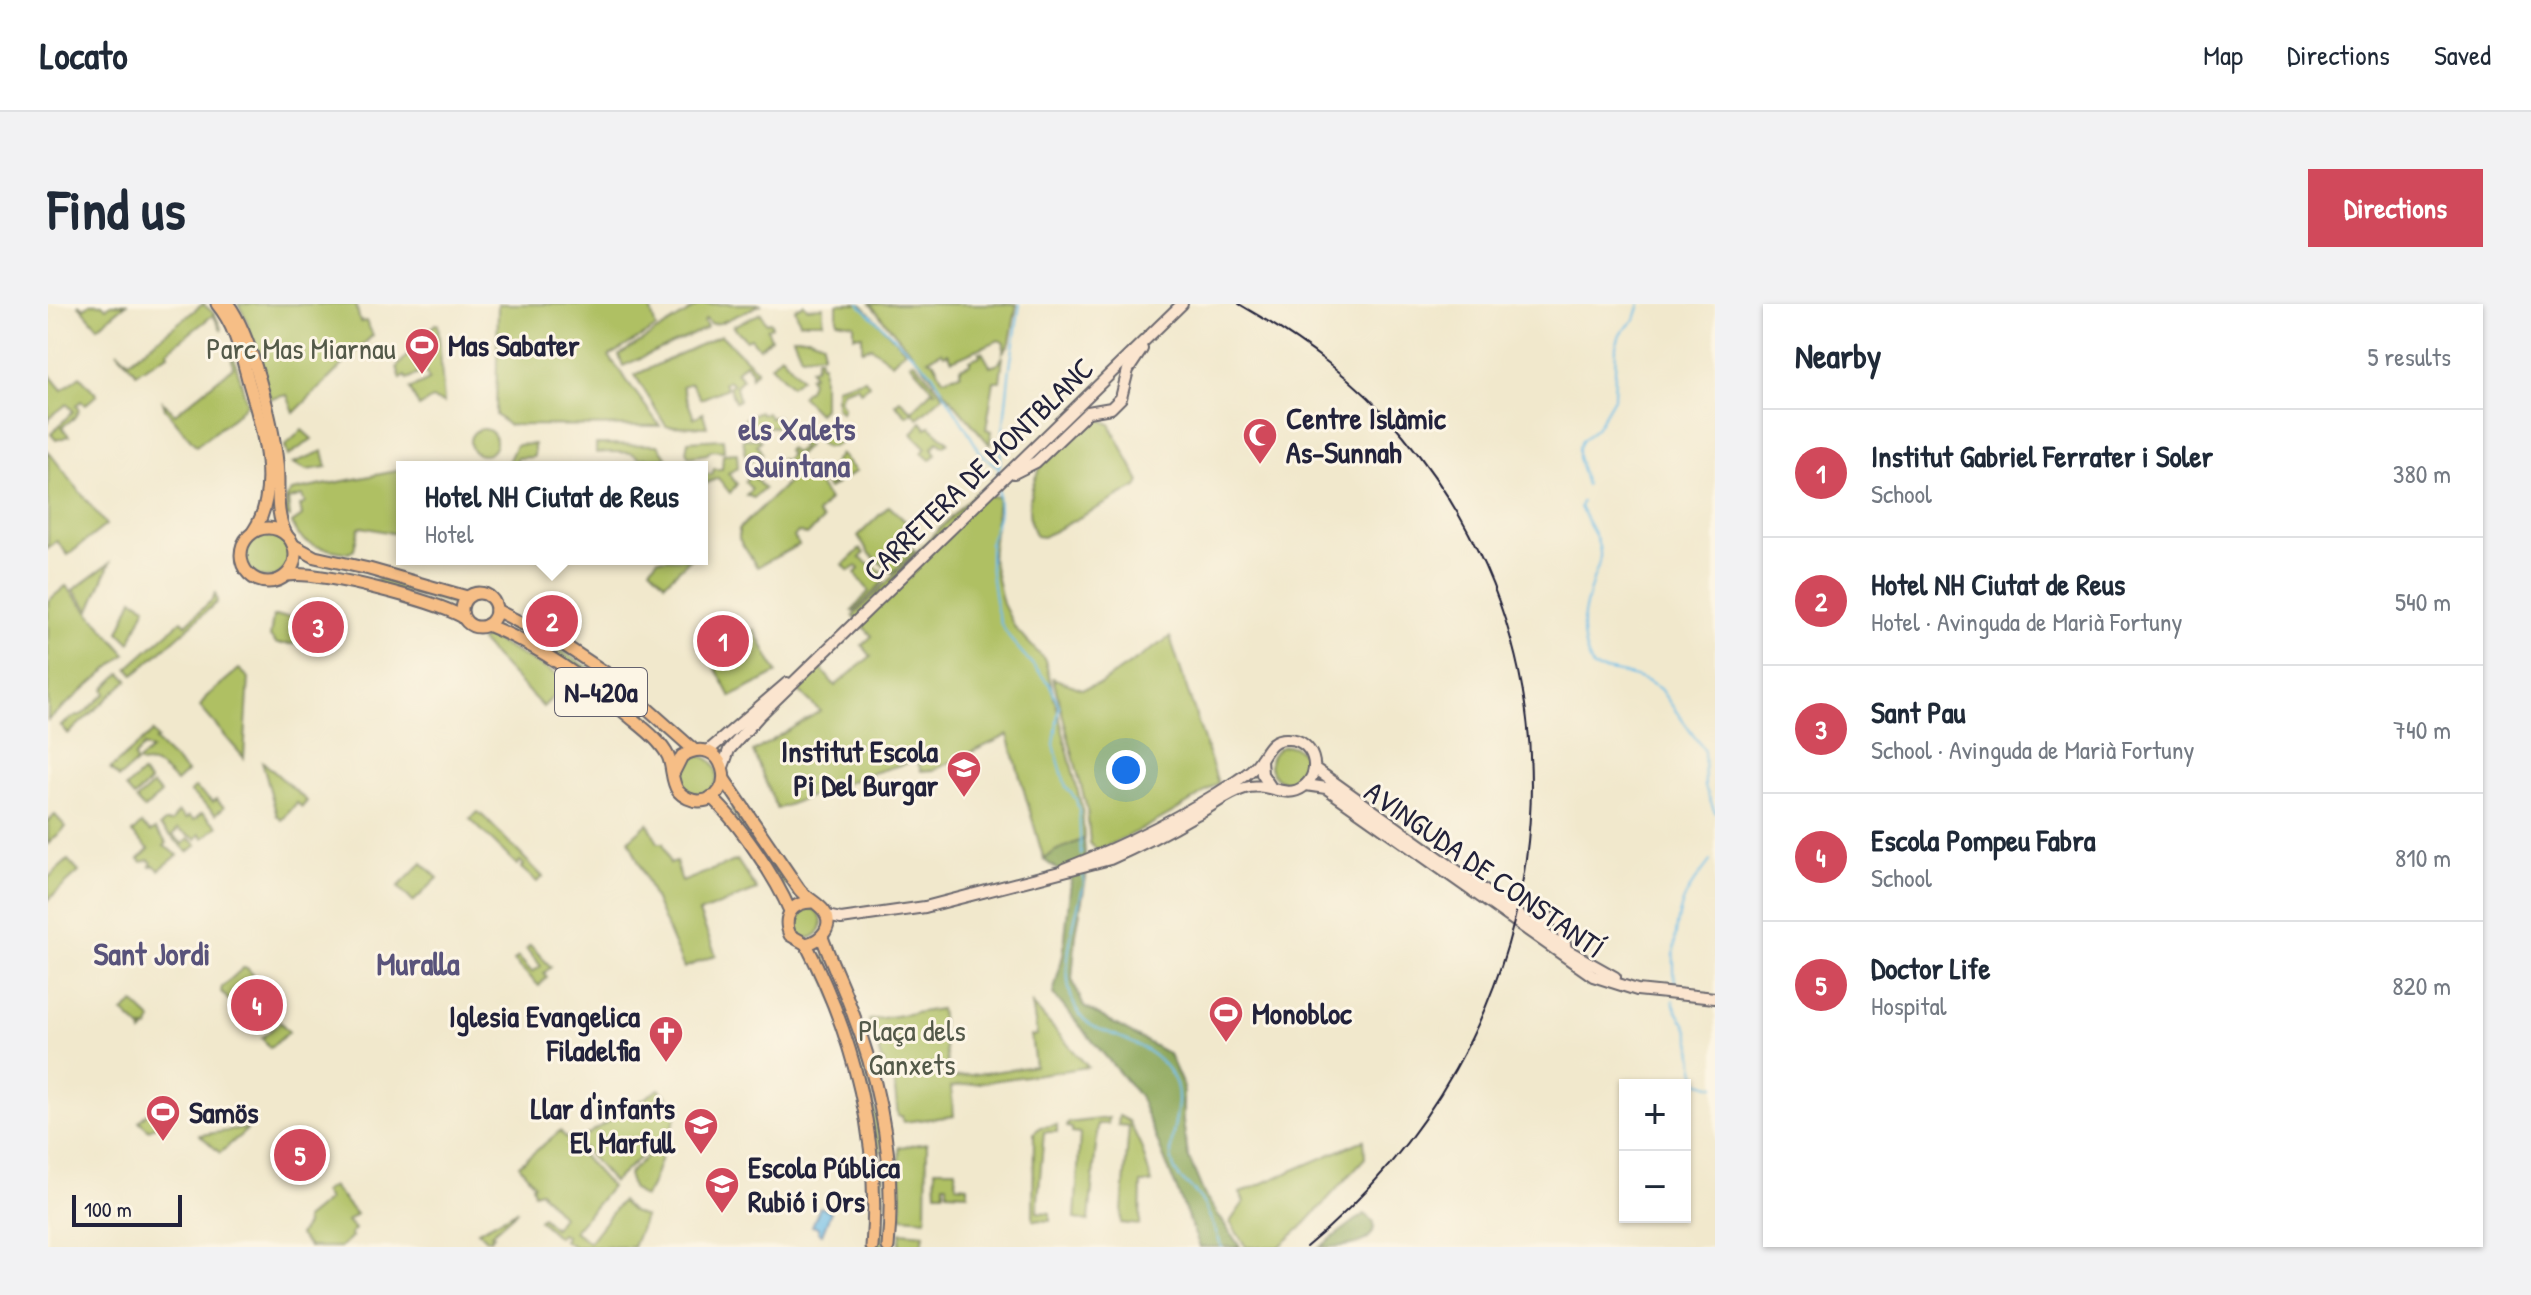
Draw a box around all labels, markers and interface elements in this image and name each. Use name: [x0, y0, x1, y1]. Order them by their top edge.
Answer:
text: Locato: [40, 29, 127, 81]
text: Map: [2203, 36, 2243, 74]
text: Directions: [2287, 36, 2390, 74]
text: Saved: [2434, 36, 2491, 74]
button: Directions: [2308, 169, 2483, 247]
text: Find us: [48, 171, 186, 246]
place label: Mas Sabater: [448, 325, 580, 365]
sports icon: Mas Sabater: [403, 326, 441, 376]
park label: Parc Mas Miarnau: [206, 328, 396, 368]
text: Nearby: [1795, 333, 1881, 379]
text: 5 results: [2367, 339, 2451, 374]
street label: CARRETERA DE MONTBLANC: [854, 348, 1102, 590]
place label: Centre Islàmic As-Sunnah: [1286, 398, 1446, 472]
district label: els Xalets Quintana: [738, 407, 856, 487]
mosque icon: Centre Islàmic As-Sunnah: [1241, 416, 1279, 466]
text: Institut Gabriel Ferrater i Soler: [1871, 436, 2213, 476]
text: 1: [1816, 456, 1826, 491]
text: 380 m: [2393, 456, 2451, 491]
popup: [396, 461, 708, 565]
text: Hotel NH Ciutat de Reus: [425, 476, 679, 516]
text: School: [1871, 476, 1932, 511]
text: Hotel: [425, 516, 474, 551]
text: Hotel NH Ciutat de Reus: [1871, 564, 2125, 604]
text: 2: [1815, 584, 1827, 619]
text: 540 m: [2395, 584, 2451, 619]
pin: 2: [526, 591, 578, 651]
pin: 3: [292, 597, 344, 657]
text: Hotel · Avinguda de Marià Fortuny: [1871, 604, 2182, 639]
pin: 1: [697, 611, 749, 671]
road number: N-420a: [555, 668, 647, 716]
text: Sant Pau: [1871, 692, 1966, 732]
text: 3: [1815, 712, 1827, 747]
text: 740 m: [2393, 712, 2451, 747]
place label: Institut Escola Pi Del Burgar: [781, 731, 938, 806]
text: School · Avinguda de Marià Fortuny: [1871, 732, 2194, 767]
school or university icon: Institut Escola Pi Del Burgar: [945, 749, 983, 799]
your location: [1106, 750, 1146, 790]
street label: AVINGUDA DE CONSTANTÍ: [1357, 771, 1613, 967]
text: Escola Pompeu Fabra: [1871, 820, 2095, 860]
text: 4: [1816, 840, 1826, 875]
text: 810 m: [2395, 840, 2451, 875]
text: School: [1871, 860, 1932, 895]
district label: Sant Jordi: [94, 932, 210, 975]
district label: Muralla: [376, 942, 460, 985]
text: Doctor Life: [1871, 948, 1990, 988]
text: 5: [1816, 968, 1827, 1003]
text: 820 m: [2392, 968, 2451, 1003]
pin: 4: [231, 975, 283, 1035]
text: Hospital: [1871, 988, 1947, 1023]
place label: Monobloc: [1252, 993, 1352, 1033]
sports icon: Monobloc: [1207, 994, 1245, 1044]
place label: Iglesia Evangelica Filadelfia: [449, 996, 640, 1070]
park label: Plaça dels Ganxets: [858, 1010, 966, 1084]
church icon: Iglesia Evangelica Filadelfia: [647, 1014, 685, 1064]
map controls: [1619, 1079, 1691, 1223]
button: +: [1619, 1079, 1691, 1151]
place label: Llar d'infants El Marfull: [531, 1088, 676, 1162]
place label: Samös: [189, 1092, 259, 1132]
sports icon: Samös: [144, 1093, 182, 1143]
school or university icon: Llar d'infants El Marfull: [682, 1106, 720, 1156]
pin: 5: [274, 1125, 326, 1185]
place label: Escola Pública Rubió i Ors: [748, 1147, 900, 1221]
button: −: [1619, 1151, 1691, 1223]
school or university icon: Escola Pública Rubió i Ors: [703, 1165, 741, 1215]
scale bar: [72, 1191, 182, 1227]
text: 100 m: [84, 1194, 132, 1224]

